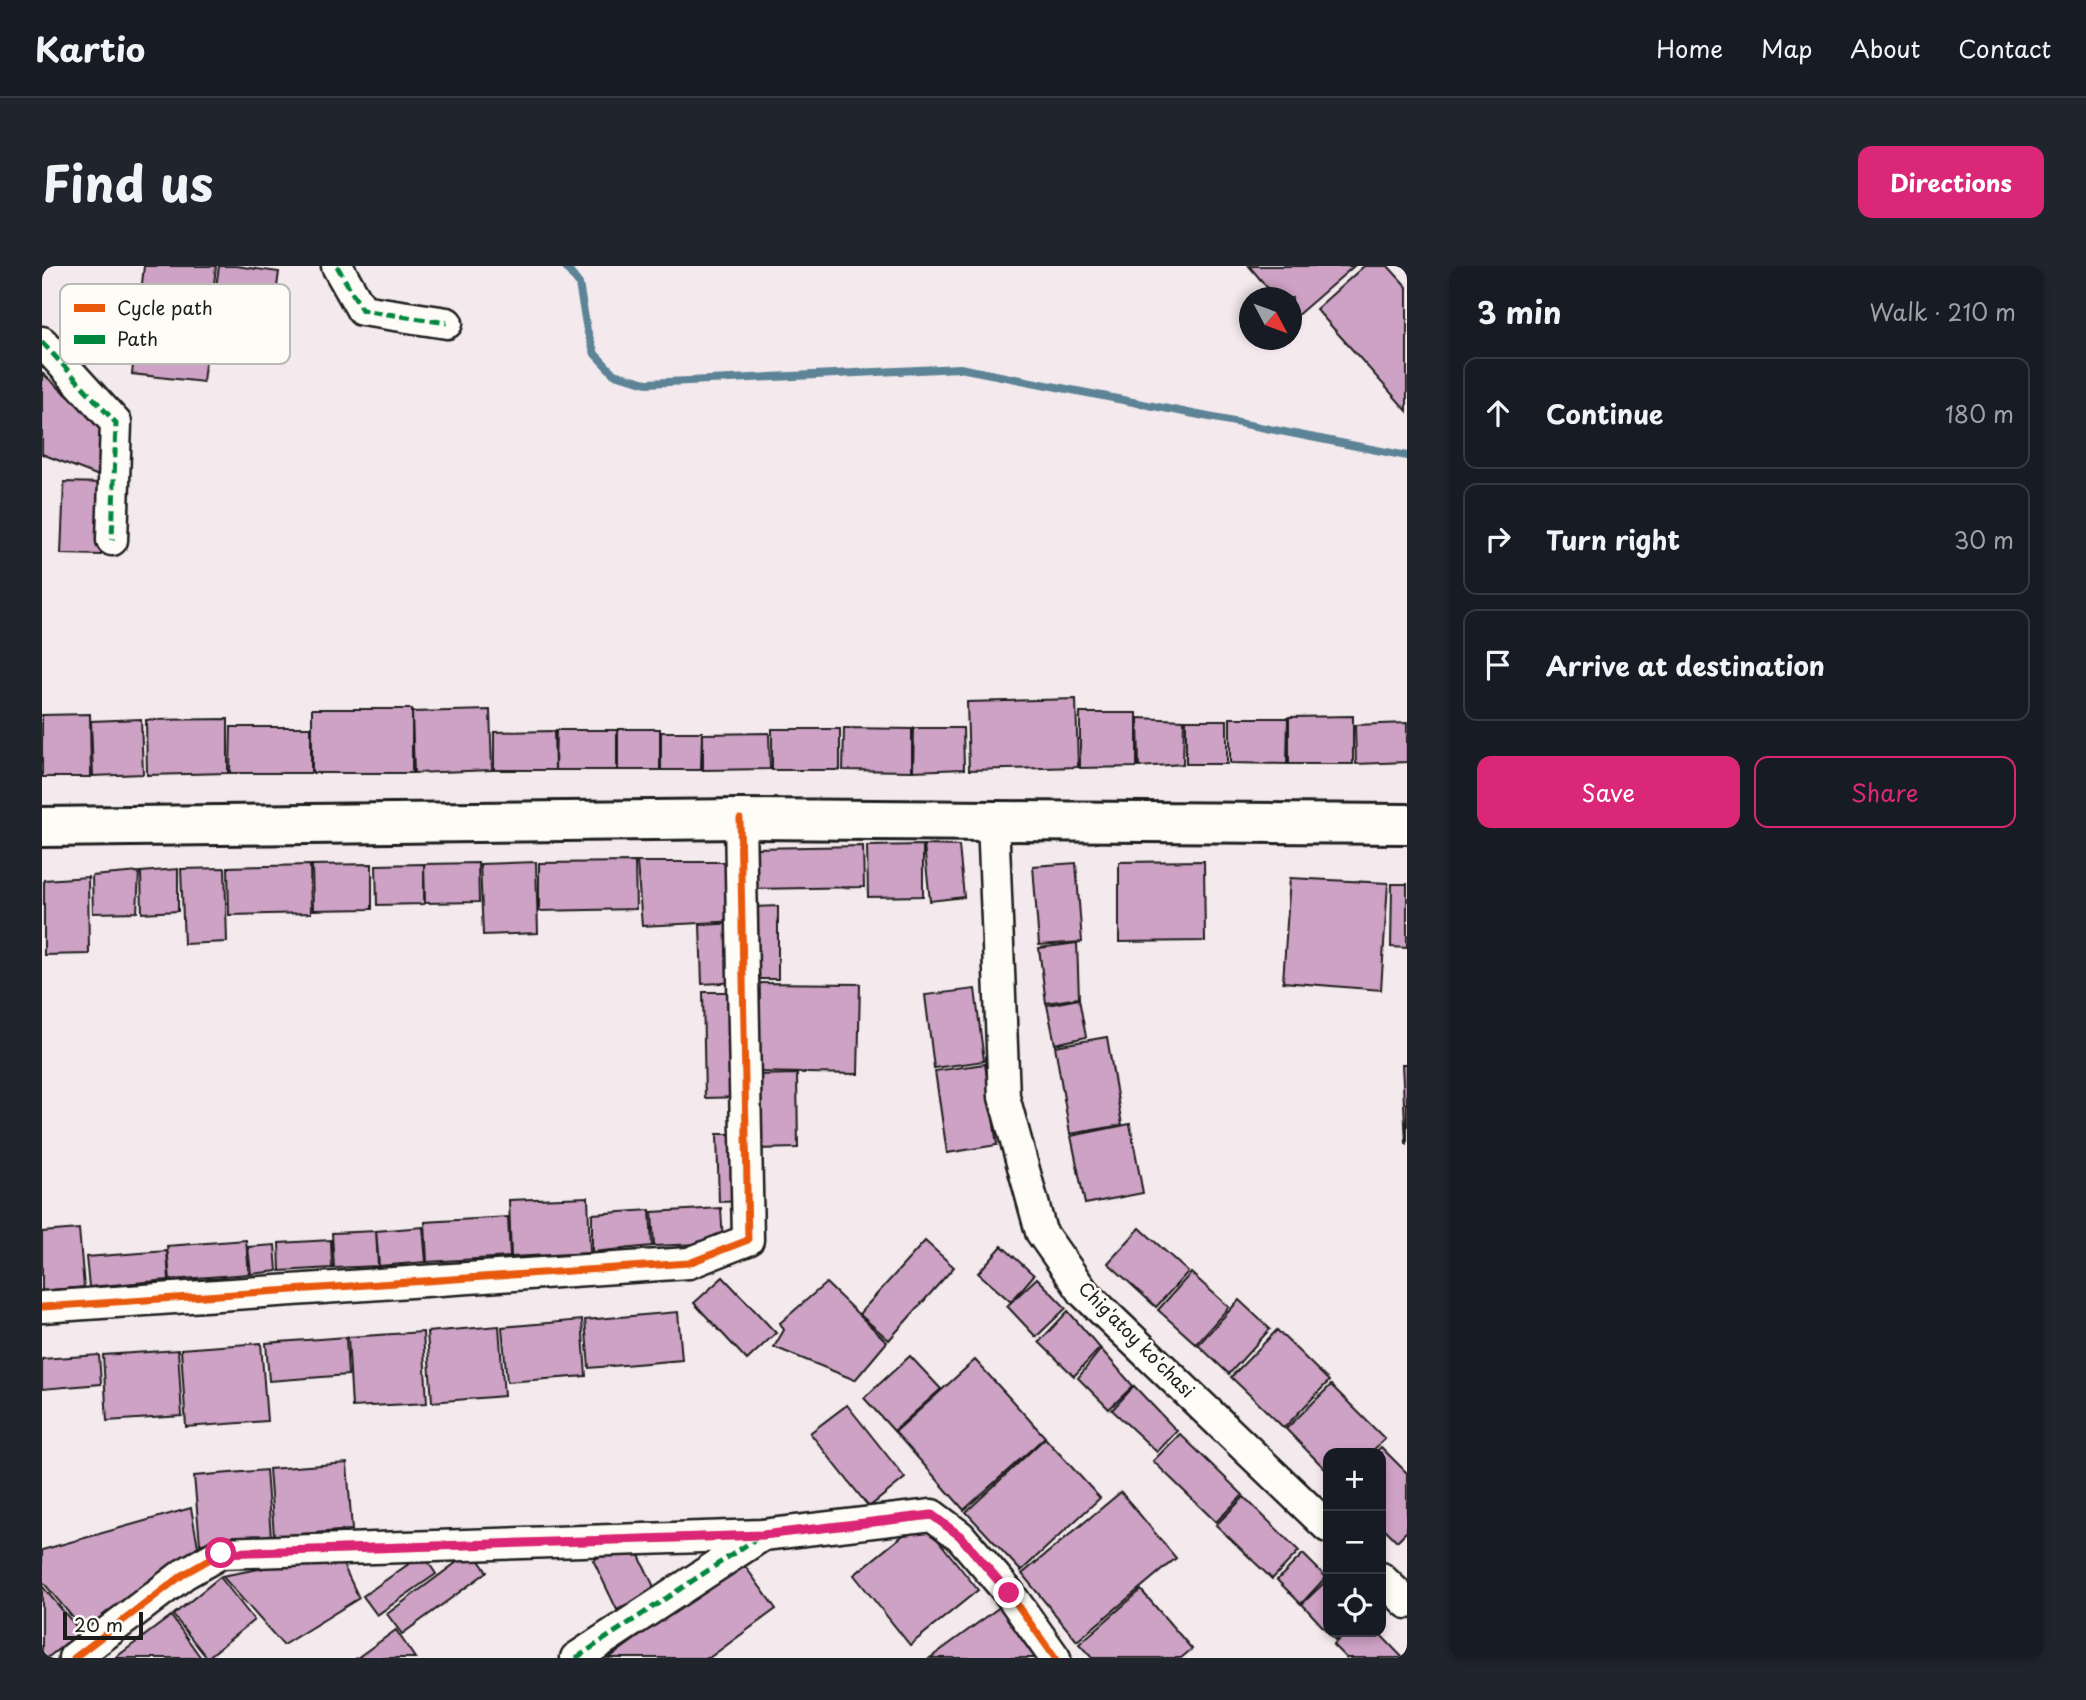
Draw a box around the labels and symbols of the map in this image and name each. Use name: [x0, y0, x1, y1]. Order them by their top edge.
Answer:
legend: [60, 284, 290, 364]
north arrow: [1239, 287, 1302, 350]
text: Cycle path: [117, 293, 213, 321]
text: Path: [117, 324, 158, 352]
street label: Chig'atoy ko'chasi: [1073, 1275, 1201, 1403]
route start: [205, 1537, 236, 1568]
route end: [993, 1577, 1024, 1608]
scale bar: [63, 1609, 144, 1641]

